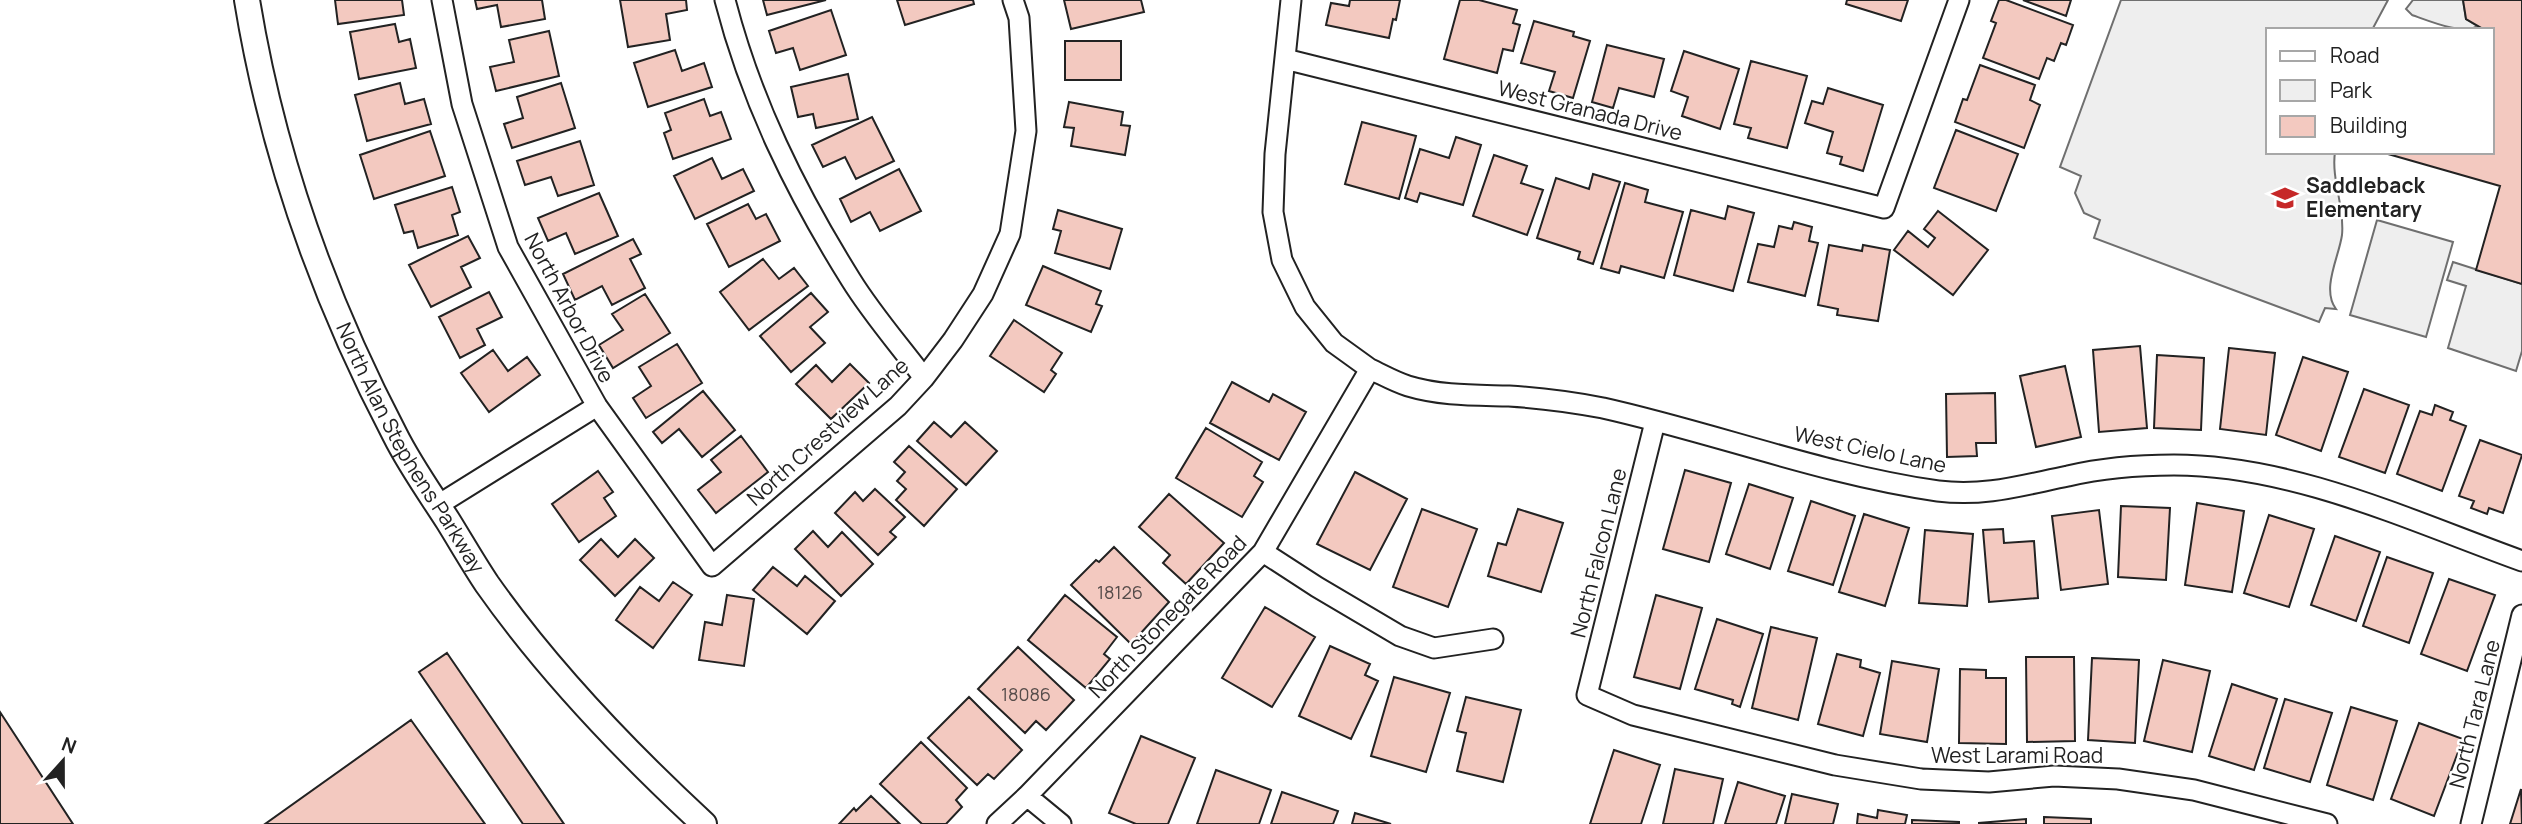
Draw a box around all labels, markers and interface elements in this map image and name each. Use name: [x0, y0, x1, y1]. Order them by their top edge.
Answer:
legend: [2266, 28, 2494, 154]
text: Road: [2330, 41, 2380, 69]
street label: West Granada Drive: [1495, 74, 1686, 147]
text: Park: [2330, 76, 2372, 104]
text: Building: [2330, 111, 2407, 139]
place label: Saddleback Elementary: [2306, 171, 2425, 223]
school or university icon: Saddleback Elementary: [2270, 183, 2300, 213]
street label: North Arbor Drive: [519, 228, 621, 387]
street label: North Alan Stephens Parkway: [330, 318, 491, 578]
street label: North Crestview Lane: [741, 351, 914, 511]
street label: West Cielo Lane: [1791, 419, 1949, 479]
street label: North Falcon Lane: [1563, 465, 1633, 640]
street label: North Stonegate Road: [1082, 529, 1252, 704]
house number: 18126: [1097, 580, 1143, 604]
street label: North Tara Lane: [2442, 636, 2506, 791]
house number: 18086: [1001, 682, 1051, 706]
north arrow: [28, 726, 98, 796]
text: N: [58, 731, 80, 760]
street label: West Larami Road: [1931, 741, 2103, 769]

